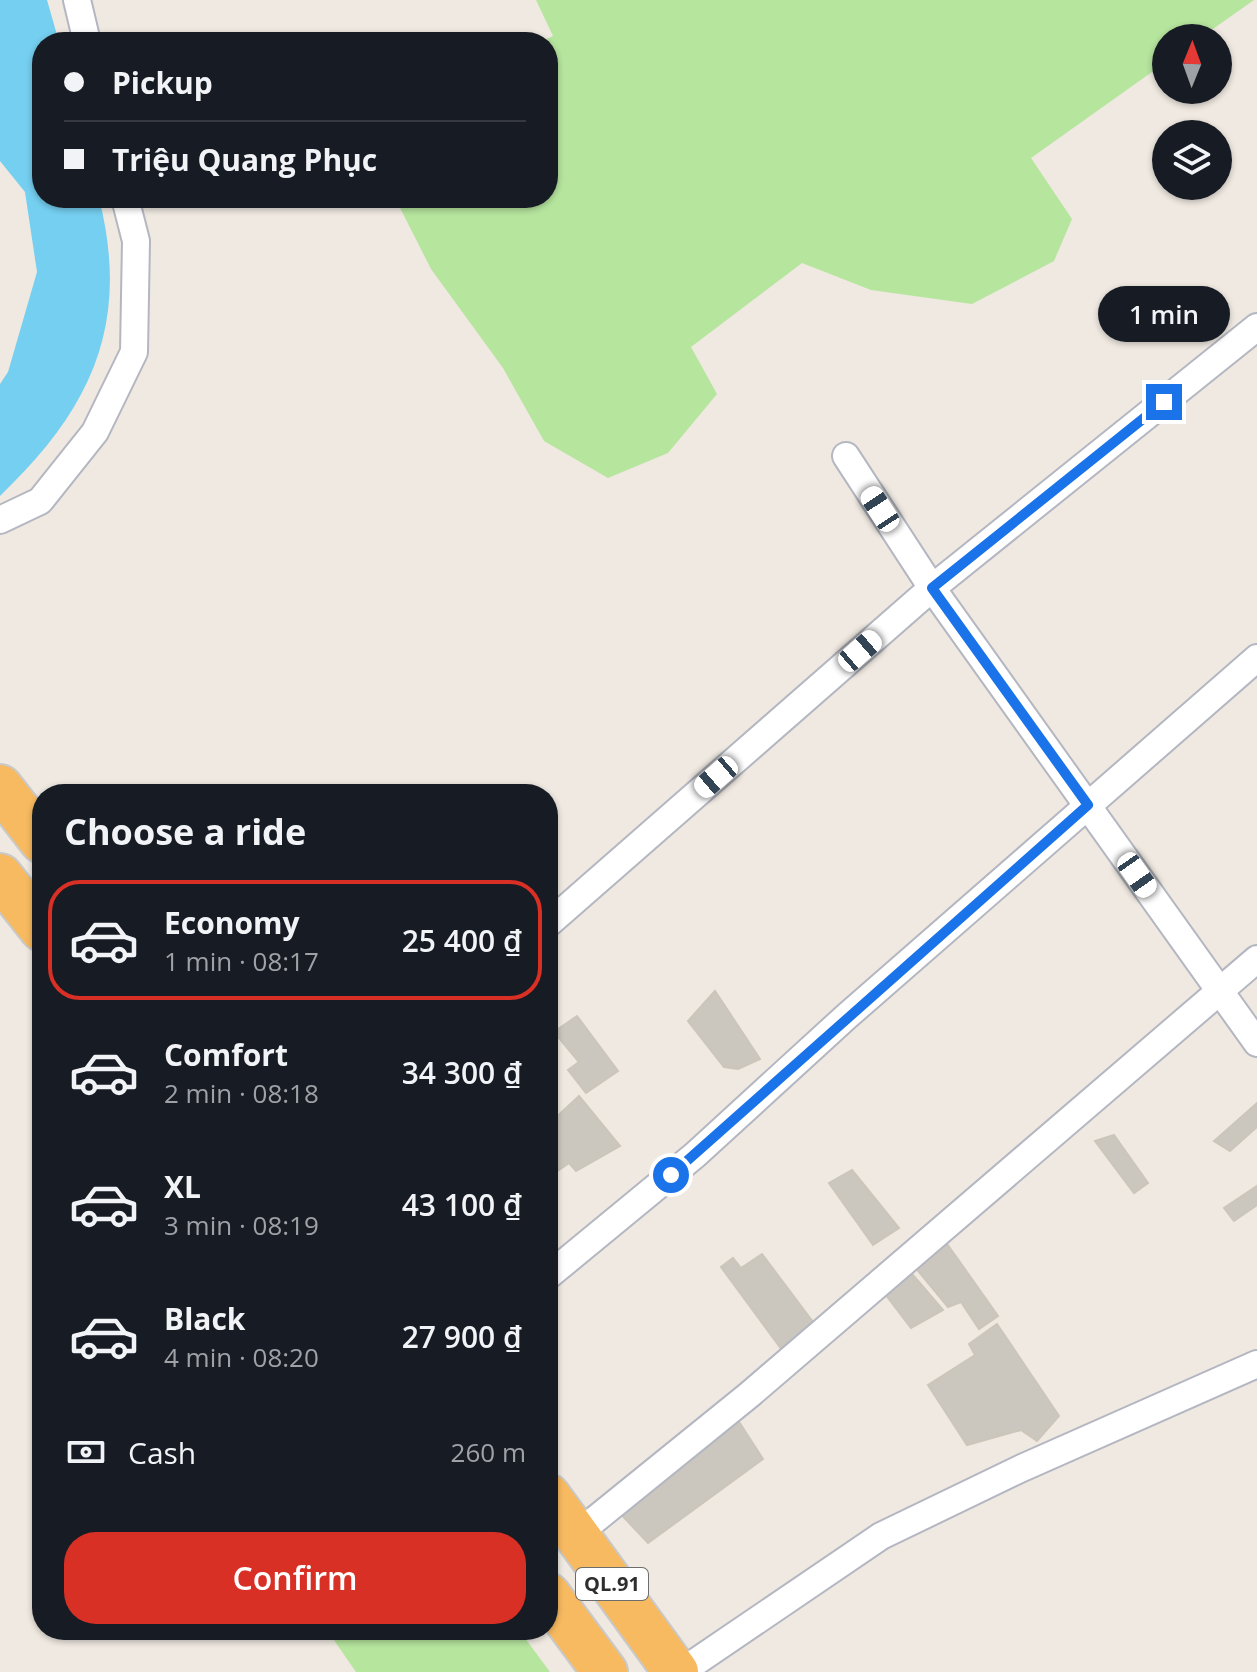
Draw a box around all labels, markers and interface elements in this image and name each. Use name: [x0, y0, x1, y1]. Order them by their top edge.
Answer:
north arrow: [1152, 24, 1232, 104]
map controls: [1152, 24, 1232, 200]
text: Pickup: [112, 62, 213, 103]
button: layers: [1152, 120, 1232, 200]
text: Triệu Quang Phục: [112, 139, 377, 180]
callout: 1 min: [1098, 286, 1230, 342]
text: 1 min: [1129, 296, 1199, 332]
route end: [1146, 384, 1182, 420]
car: [857, 482, 903, 536]
car: [834, 626, 886, 676]
car: [690, 752, 742, 802]
text: Choose a ride: [64, 807, 306, 856]
car: [1113, 848, 1161, 902]
text: Economy: [164, 902, 300, 943]
icon: car: [68, 904, 140, 976]
text: 25 400 ₫: [402, 920, 522, 961]
text: 1 min · 08:17: [164, 943, 319, 979]
text: Comfort: [164, 1034, 288, 1075]
icon: car: [68, 1036, 140, 1108]
text: 34 300 ₫: [402, 1052, 522, 1093]
text: 2 min · 08:18: [164, 1075, 319, 1111]
route start: [653, 1157, 689, 1193]
text: XL: [164, 1166, 201, 1207]
icon: car: [68, 1168, 140, 1240]
text: 43 100 ₫: [402, 1184, 522, 1225]
text: 3 min · 08:19: [164, 1207, 319, 1243]
text: Black: [164, 1298, 245, 1339]
icon: car: [68, 1300, 140, 1372]
text: 27 900 ₫: [402, 1316, 522, 1357]
text: 4 min · 08:20: [164, 1339, 319, 1375]
icon: cash: [64, 1430, 108, 1474]
text: Cash: [128, 1432, 196, 1473]
text: 260 m: [451, 1434, 526, 1470]
button: Confirm: [64, 1532, 526, 1624]
road number: QL.91: [576, 1568, 648, 1600]

